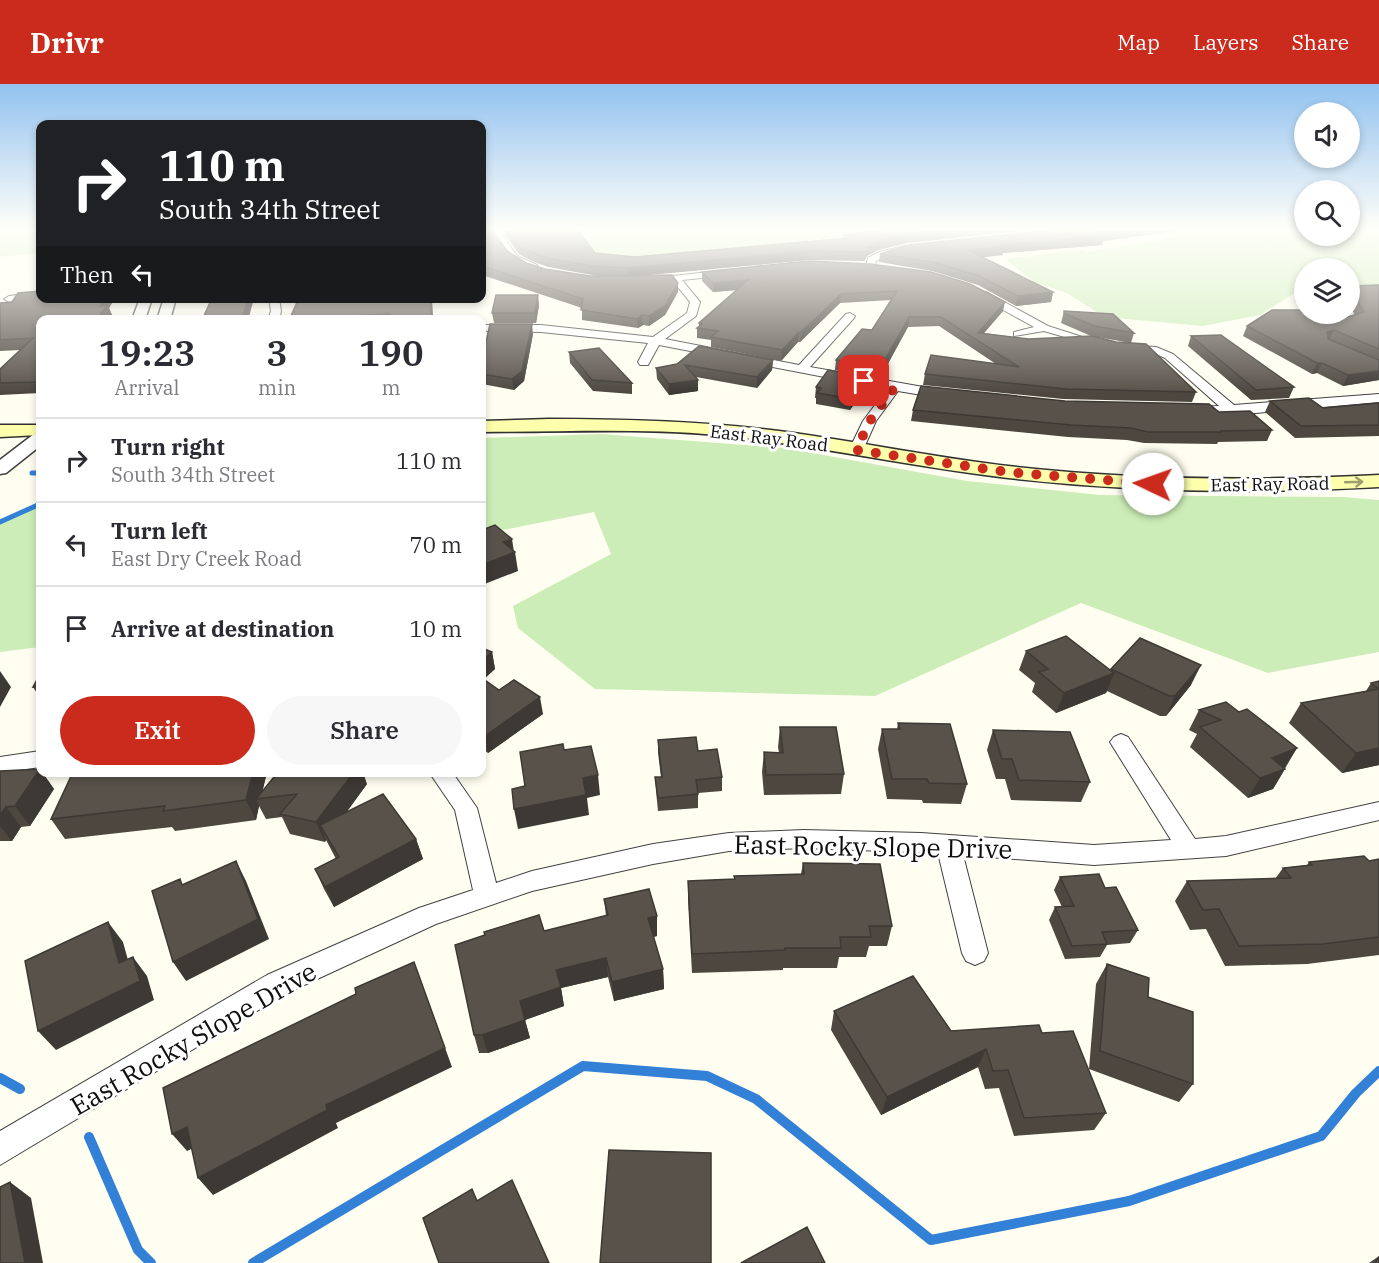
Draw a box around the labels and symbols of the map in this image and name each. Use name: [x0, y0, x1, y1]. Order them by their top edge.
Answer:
pin: [838, 355, 889, 406]
street label: East Ray Road: [709, 419, 830, 457]
position arrow: [1121, 452, 1185, 516]
street label: East Ray Road: [1210, 471, 1330, 497]
one-way arrow: [1343, 477, 1363, 488]
street label: East Rocky Slope Drive: [733, 827, 1013, 865]
street label: East Rocky Slope Drive: [64, 954, 322, 1122]

